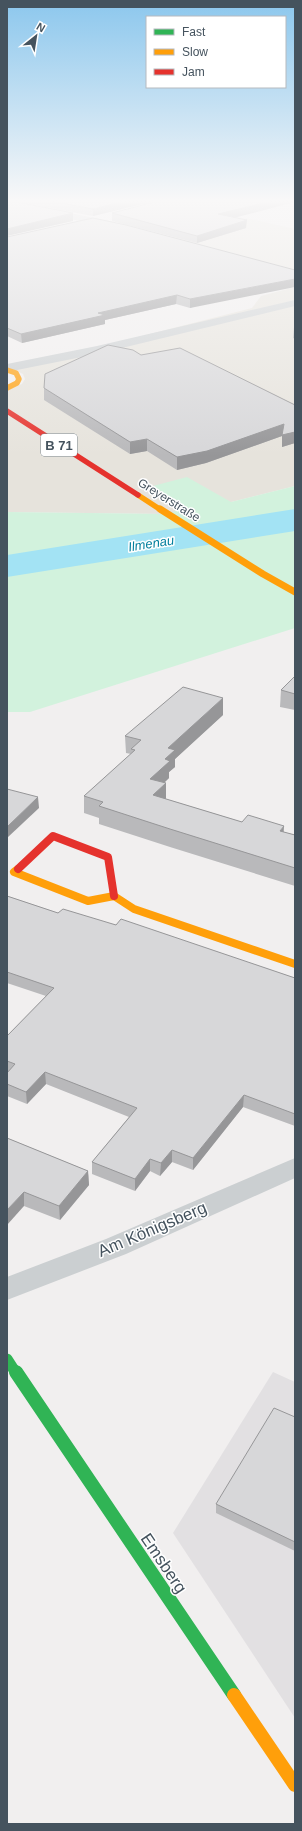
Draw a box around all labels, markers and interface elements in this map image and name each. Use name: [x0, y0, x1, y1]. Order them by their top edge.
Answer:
north arrow: [16, 16, 56, 56]
legend: [146, 16, 286, 88]
text: N: [35, 20, 47, 35]
text: Fast: [182, 25, 206, 39]
text: Slow: [182, 45, 208, 59]
text: Jam: [182, 65, 205, 79]
road number: B 71: [41, 434, 77, 456]
street label: Greyerstraße: [135, 475, 203, 525]
water label: Ilmenau: [127, 532, 175, 555]
street label: Am Königsberg: [95, 1198, 209, 1261]
street label: Emsberg: [137, 1530, 190, 1597]

